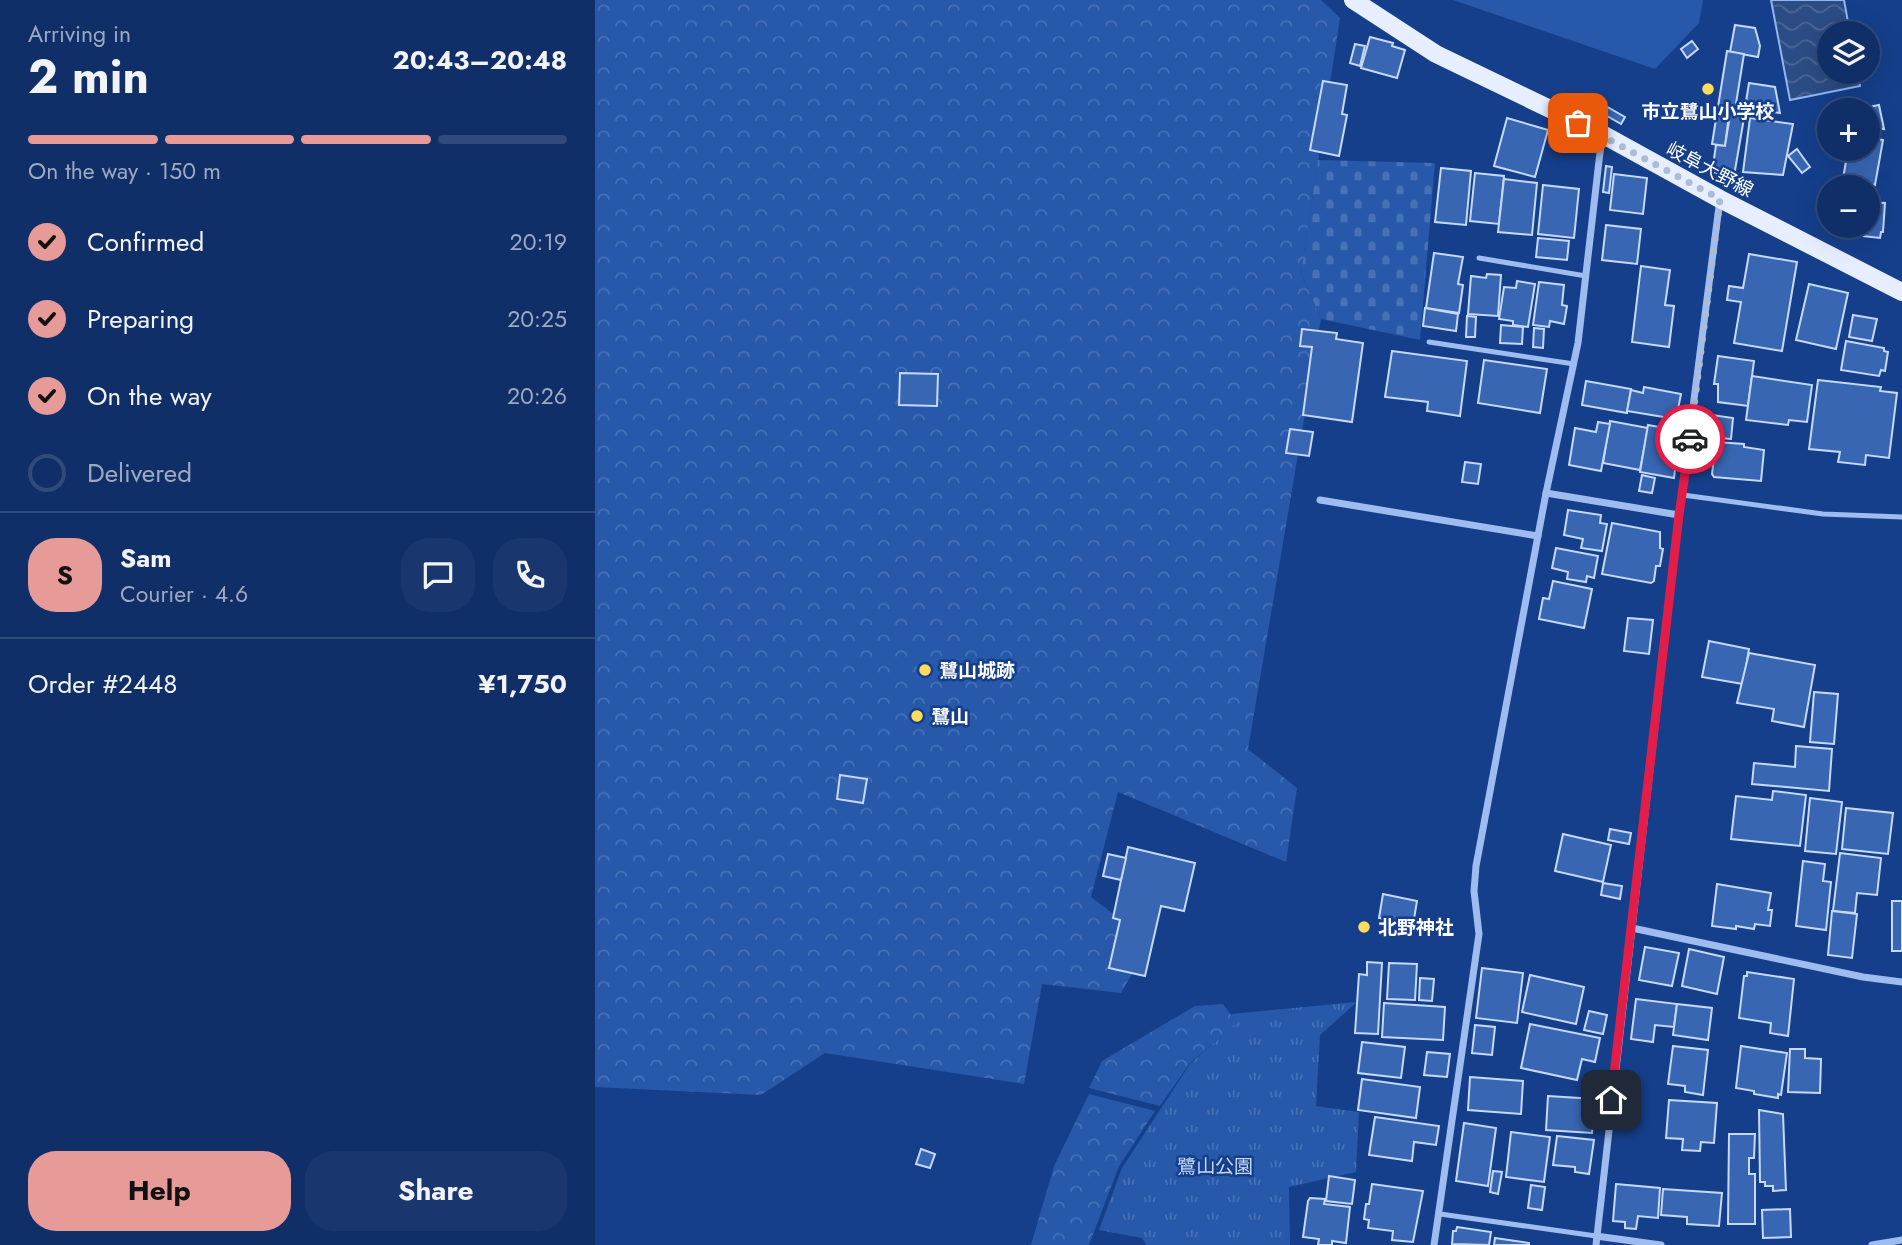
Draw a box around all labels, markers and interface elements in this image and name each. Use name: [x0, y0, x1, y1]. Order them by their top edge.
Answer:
text: Arriving in: [28, 17, 131, 51]
map controls: [1817, 21, 1880, 238]
button: layers: [1817, 21, 1880, 84]
text: 20:43–20:48: [393, 41, 567, 79]
text: 2 min: [28, 44, 149, 110]
marker: 市立鷺山小学校: [1700, 81, 1716, 97]
pin: [1548, 93, 1608, 153]
place label: 市立鷺山小学校: [1641, 98, 1775, 125]
button: +: [1817, 98, 1880, 161]
icon: bag: [1559, 104, 1597, 142]
street label: 岐阜大野線: [1661, 135, 1758, 204]
text: On the way · 150 m: [28, 154, 221, 188]
button: −: [1817, 175, 1880, 238]
icon: check: [28, 223, 66, 261]
text: Confirmed: [87, 223, 204, 261]
text: 20:19: [510, 225, 567, 259]
icon: check: [28, 300, 66, 338]
text: Preparing: [87, 300, 194, 338]
text: 20:25: [507, 302, 567, 336]
icon: check: [28, 377, 66, 415]
text: On the way: [87, 377, 212, 415]
text: 20:26: [507, 379, 567, 413]
courier: [1655, 404, 1725, 474]
icon: car: [1671, 420, 1709, 458]
text: Delivered: [87, 454, 192, 492]
button: chat: [401, 538, 475, 612]
button: phone: [493, 538, 567, 612]
text: Sam: [120, 539, 172, 577]
text: S: [57, 556, 73, 594]
text: Courier · 4.6: [120, 577, 248, 611]
place label: 鷺山城跡: [939, 657, 1015, 684]
marker: 鷺山城跡: [917, 662, 933, 678]
text: Order #2448: [28, 665, 177, 703]
text: ¥1,750: [478, 665, 567, 703]
place label: 鷺山: [931, 703, 969, 730]
marker: 鷺山: [909, 708, 925, 724]
place label: 北野神社: [1378, 914, 1454, 941]
marker: 北野神社: [1356, 919, 1372, 935]
pin: [1581, 1070, 1641, 1130]
icon: home: [1592, 1081, 1630, 1119]
button: Help: [28, 1151, 291, 1231]
button: Share: [305, 1151, 567, 1231]
park label: 鷺山公園: [1177, 1153, 1253, 1180]

